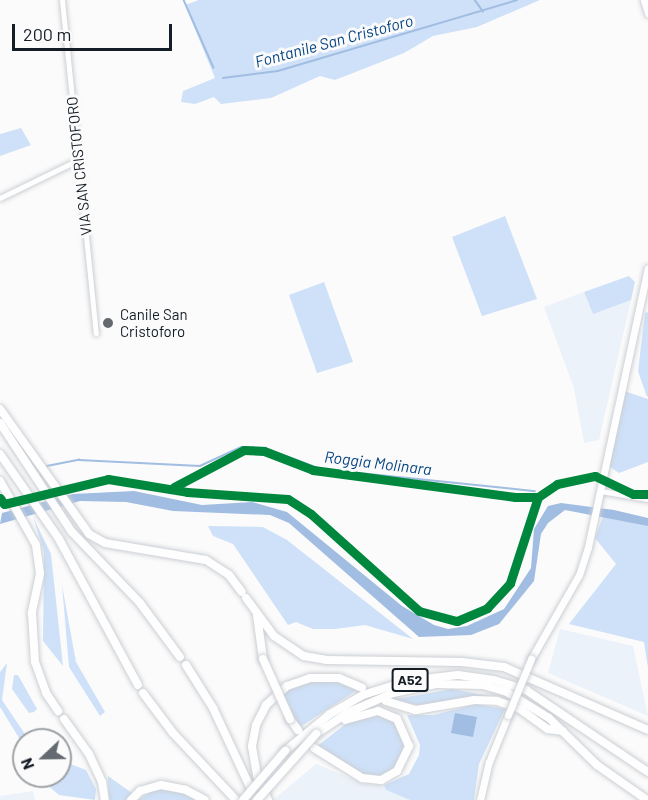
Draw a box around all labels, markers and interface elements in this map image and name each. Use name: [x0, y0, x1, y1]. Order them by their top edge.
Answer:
water label: Fontanile San Cristoforo: [253, 11, 415, 71]
scale bar: [15, 12, 176, 50]
text: 200 m: [23, 23, 71, 45]
street label: VIA SAN CRISTOFORO: [63, 95, 95, 237]
place label: Canile San Cristoforo: [120, 305, 187, 340]
marker: Canile San Cristoforo: [101, 316, 115, 330]
water label: Roggia Molinara: [323, 447, 433, 479]
road number: A52: [390, 669, 430, 691]
north arrow: [12, 728, 72, 788]
text: N: [16, 756, 38, 773]

